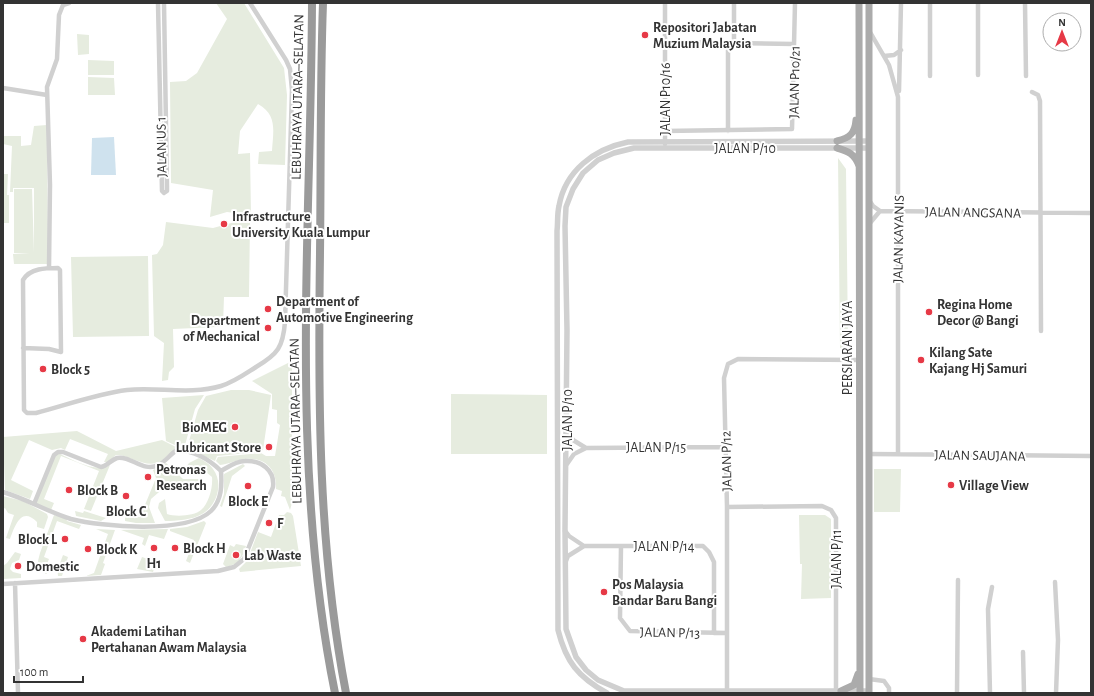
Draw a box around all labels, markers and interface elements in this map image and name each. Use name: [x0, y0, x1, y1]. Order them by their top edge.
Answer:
north arrow: [1042, 12, 1082, 52]
street label: LEBUHRAYA UTARA–SELATAN: [290, 14, 306, 180]
text: N: [1058, 17, 1066, 28]
place label: Repositori Jabatan Muzium Malaysia: [653, 21, 757, 51]
marker: Repositori Jabatan Muzium Malaysia: [640, 30, 650, 40]
street label: JALAN P10/21: [787, 45, 803, 119]
street label: JALAN P10/16: [659, 62, 673, 136]
street label: JALAN US 1: [154, 117, 170, 177]
street label: JALAN P/10: [714, 142, 776, 156]
street label: JALAN KAYANIS: [891, 195, 907, 283]
street label: JALAN ANGSANA: [925, 205, 1021, 221]
place label: Infrastructure University Kuala Lumpur: [232, 210, 370, 240]
marker: Infrastructure University Kuala Lumpur: [219, 219, 229, 229]
place label: Department of Automotive Engineering: [276, 295, 414, 325]
place label: Regina Home Decor @ Bangi: [937, 298, 1019, 328]
street label: PERSIARAN JAYA: [841, 301, 855, 395]
marker: Department of Automotive Engineering: [263, 304, 273, 314]
marker: Regina Home Decor @ Bangi: [924, 307, 934, 317]
place label: Department of Mechanical: [183, 314, 260, 344]
marker: Department of Mechanical: [263, 323, 273, 333]
street label: LEBUHRAYA UTARA–SELATAN: [288, 338, 304, 504]
place label: Kilang Sate Kajang Hj Samuri: [929, 346, 1027, 376]
marker: Kilang Sate Kajang Hj Samuri: [916, 355, 926, 365]
place label: Block 5: [51, 363, 90, 377]
marker: Block 5: [38, 364, 48, 374]
street label: JALAN P/10: [561, 389, 575, 451]
place label: BioMEG: [182, 421, 227, 435]
marker: BioMEG: [230, 422, 240, 432]
street label: JALAN P/12: [719, 431, 735, 491]
place label: Lubricant Store: [176, 441, 261, 455]
street label: JALAN P/15: [626, 441, 686, 455]
marker: Lubricant Store: [264, 442, 274, 452]
street label: JALAN SAUJANA: [934, 448, 1026, 464]
place label: Petronas Research: [156, 463, 207, 493]
marker: Petronas Research: [143, 472, 153, 482]
place label: Village View: [959, 479, 1029, 493]
marker: Village View: [946, 480, 956, 490]
marker: Block E: [243, 481, 253, 491]
place label: Block B: [77, 484, 118, 498]
marker: Block B: [64, 485, 74, 495]
marker: Block C: [121, 491, 131, 501]
place label: Block E: [228, 495, 268, 509]
place label: Block C: [106, 505, 147, 519]
place label: F: [277, 517, 284, 531]
marker: F: [264, 518, 274, 528]
street label: JALAN P/11: [830, 529, 844, 589]
place label: Block L: [18, 533, 58, 547]
marker: Block L: [60, 534, 70, 544]
street label: JALAN P/14: [633, 540, 695, 554]
place label: Block H: [183, 542, 226, 556]
place label: Block K: [96, 543, 138, 557]
marker: H1: [149, 543, 159, 553]
marker: Block H: [170, 543, 180, 553]
marker: Block K: [83, 544, 93, 554]
place label: Lab Waste: [244, 549, 302, 563]
marker: Lab Waste: [231, 550, 241, 560]
place label: H1: [147, 557, 161, 571]
place label: Domestic: [26, 560, 80, 574]
marker: Domestic: [13, 561, 23, 571]
place label: Pos Malaysia Bandar Baru Bangi: [612, 578, 717, 608]
marker: Pos Malaysia Bandar Baru Bangi: [599, 587, 609, 597]
place label: Akademi Latihan Pertahanan Awam Malaysia: [91, 625, 247, 655]
street label: JALAN P/13: [640, 625, 700, 641]
marker: Akademi Latihan Pertahanan Awam Malaysia: [78, 634, 88, 644]
scale bar: [14, 658, 83, 684]
text: 100 m: [20, 666, 48, 678]

